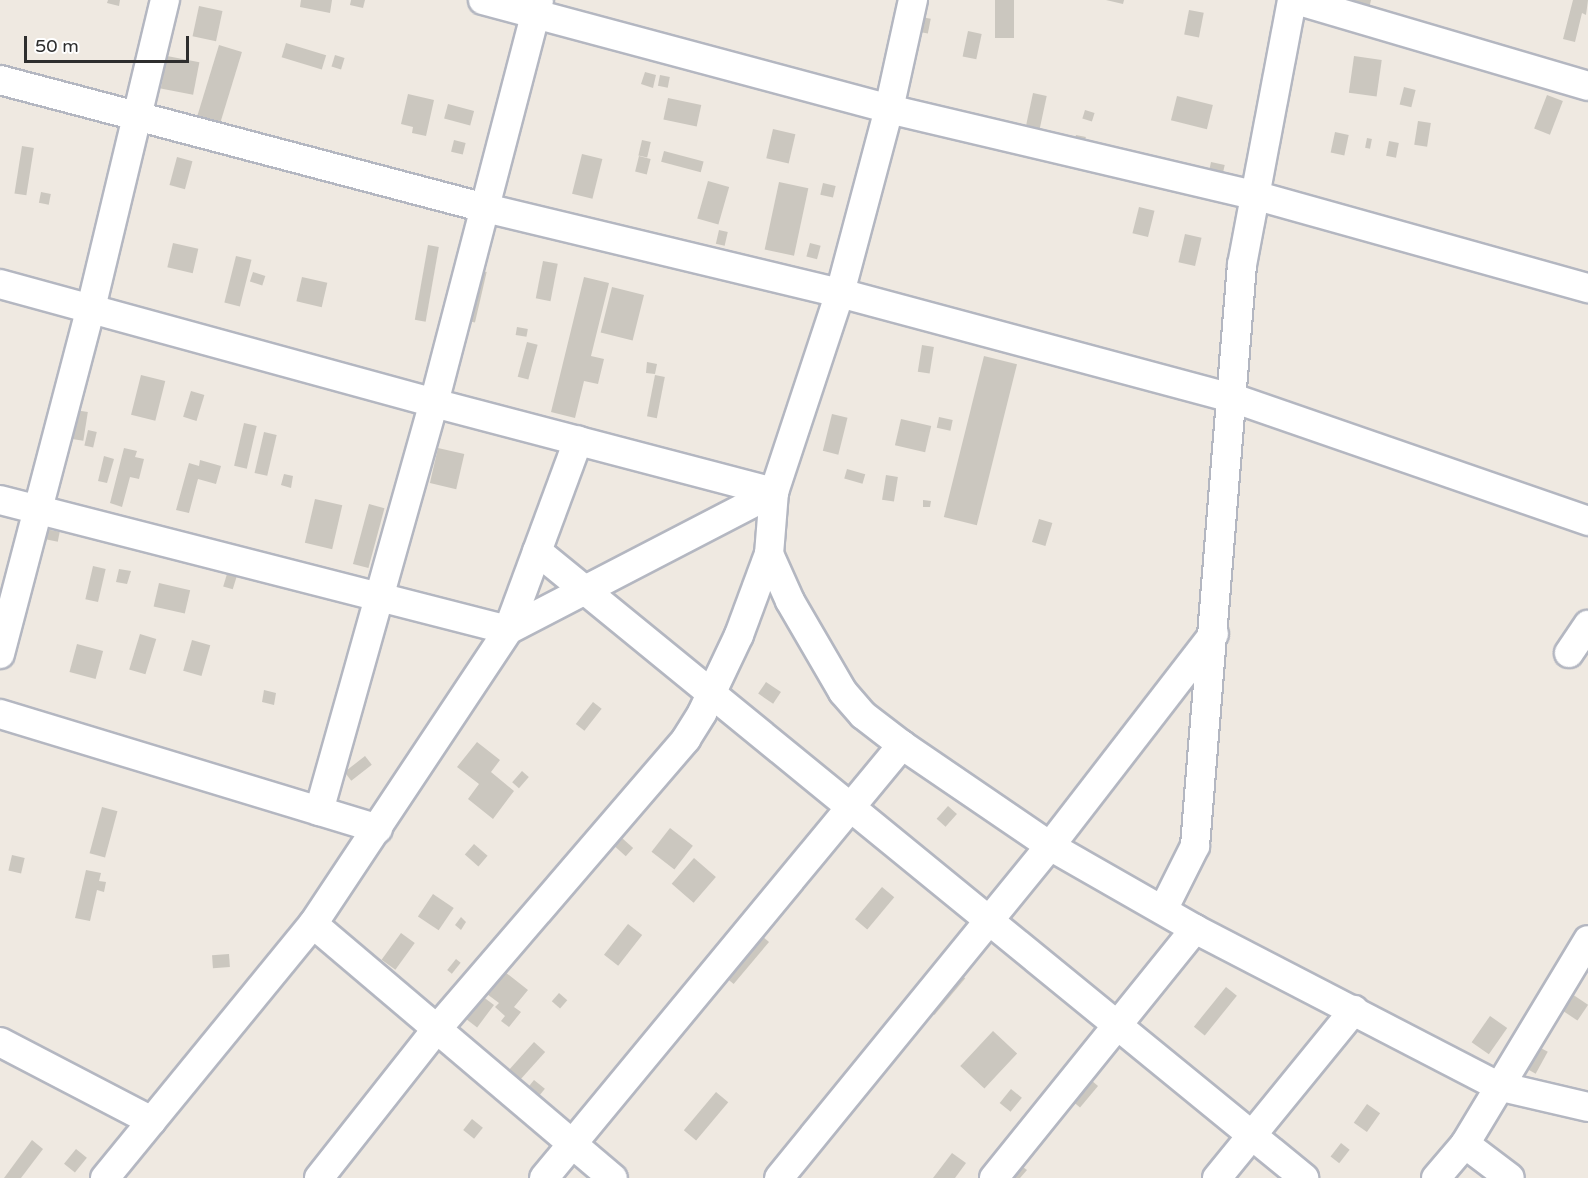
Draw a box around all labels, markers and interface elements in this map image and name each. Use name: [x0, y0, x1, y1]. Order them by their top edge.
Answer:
scale bar: [27, 24, 192, 62]
text: 50 m: [35, 35, 79, 57]

